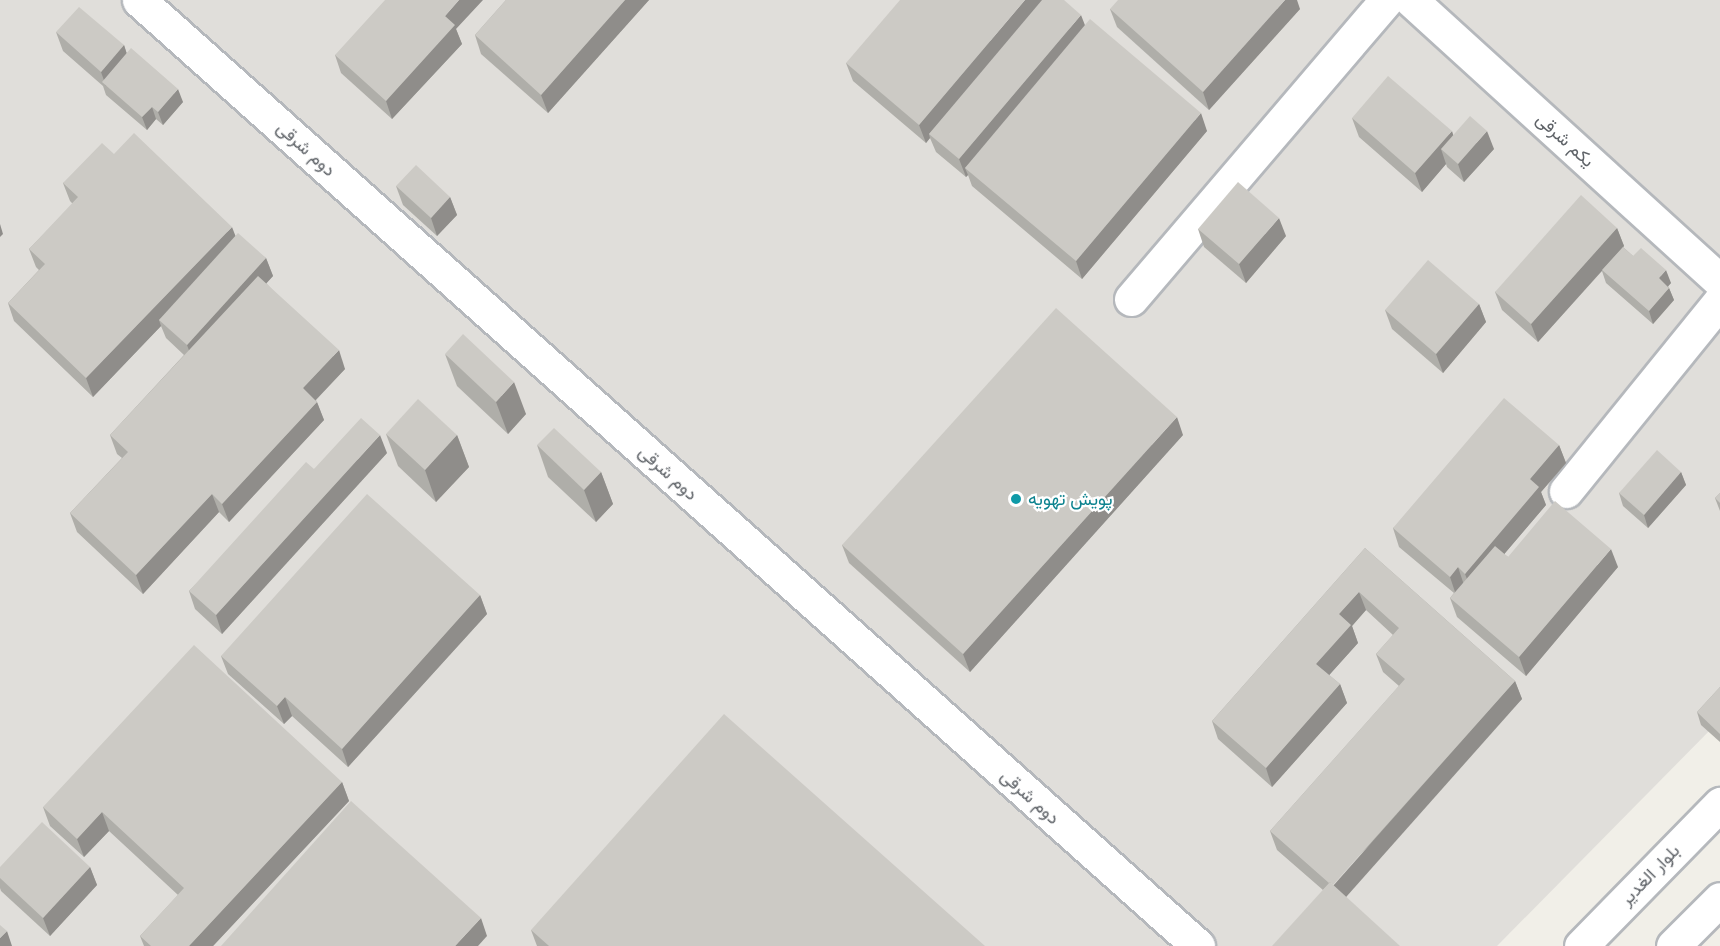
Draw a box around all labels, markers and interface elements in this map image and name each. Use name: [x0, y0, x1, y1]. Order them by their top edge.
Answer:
street label: یکم شرقی: [1531, 108, 1599, 172]
street label: دوم شرقی: [272, 117, 340, 181]
street label: دوم شرقی: [634, 441, 702, 505]
place label: پویش تهویه: [1028, 488, 1113, 510]
marker: پویش تهویه: [1009, 492, 1023, 506]
street label: دوم شرقی: [996, 765, 1064, 829]
street label: بلوار الغدیر: [1616, 840, 1684, 910]

